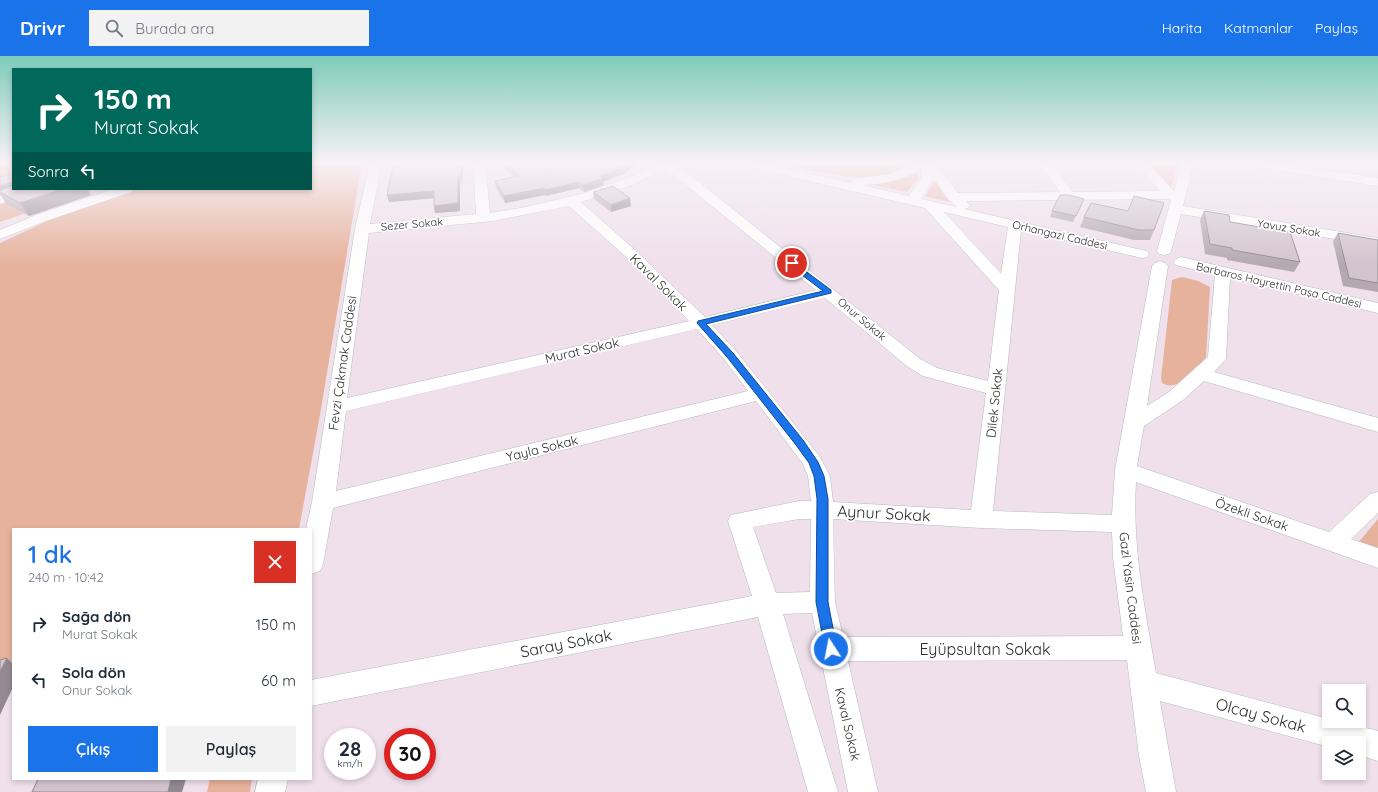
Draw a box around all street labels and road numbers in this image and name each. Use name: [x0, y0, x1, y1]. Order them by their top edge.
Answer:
street label: Sezer Sokak: [380, 214, 444, 234]
street label: Yavuz Sokak: [1256, 216, 1322, 240]
street label: Orhangazi Caddesi: [1011, 217, 1109, 253]
street label: Kaval Sokak: [627, 250, 691, 314]
street label: Barbaros Hayrettin Paşa Caddesi: [1195, 259, 1363, 311]
street label: Fevzi Çakmak Caddesi: [325, 295, 359, 431]
street label: Onur Sokak: [835, 295, 889, 344]
street label: Murat Sokak: [543, 334, 621, 366]
street label: Dilek Sokak: [982, 367, 1006, 439]
street label: Yayla Sokak: [504, 431, 580, 465]
street label: Özekli Sokak: [1213, 494, 1291, 534]
street label: Aynur Sokak: [837, 501, 931, 525]
street label: Gazi Yasin Caddesi: [1116, 531, 1146, 645]
street label: Saray Sokak: [518, 624, 614, 662]
street label: Eyüpsultan Sokak: [919, 639, 1051, 659]
street label: Kaval Sokak: [832, 686, 864, 762]
street label: Olcay Sokak: [1214, 693, 1308, 737]

